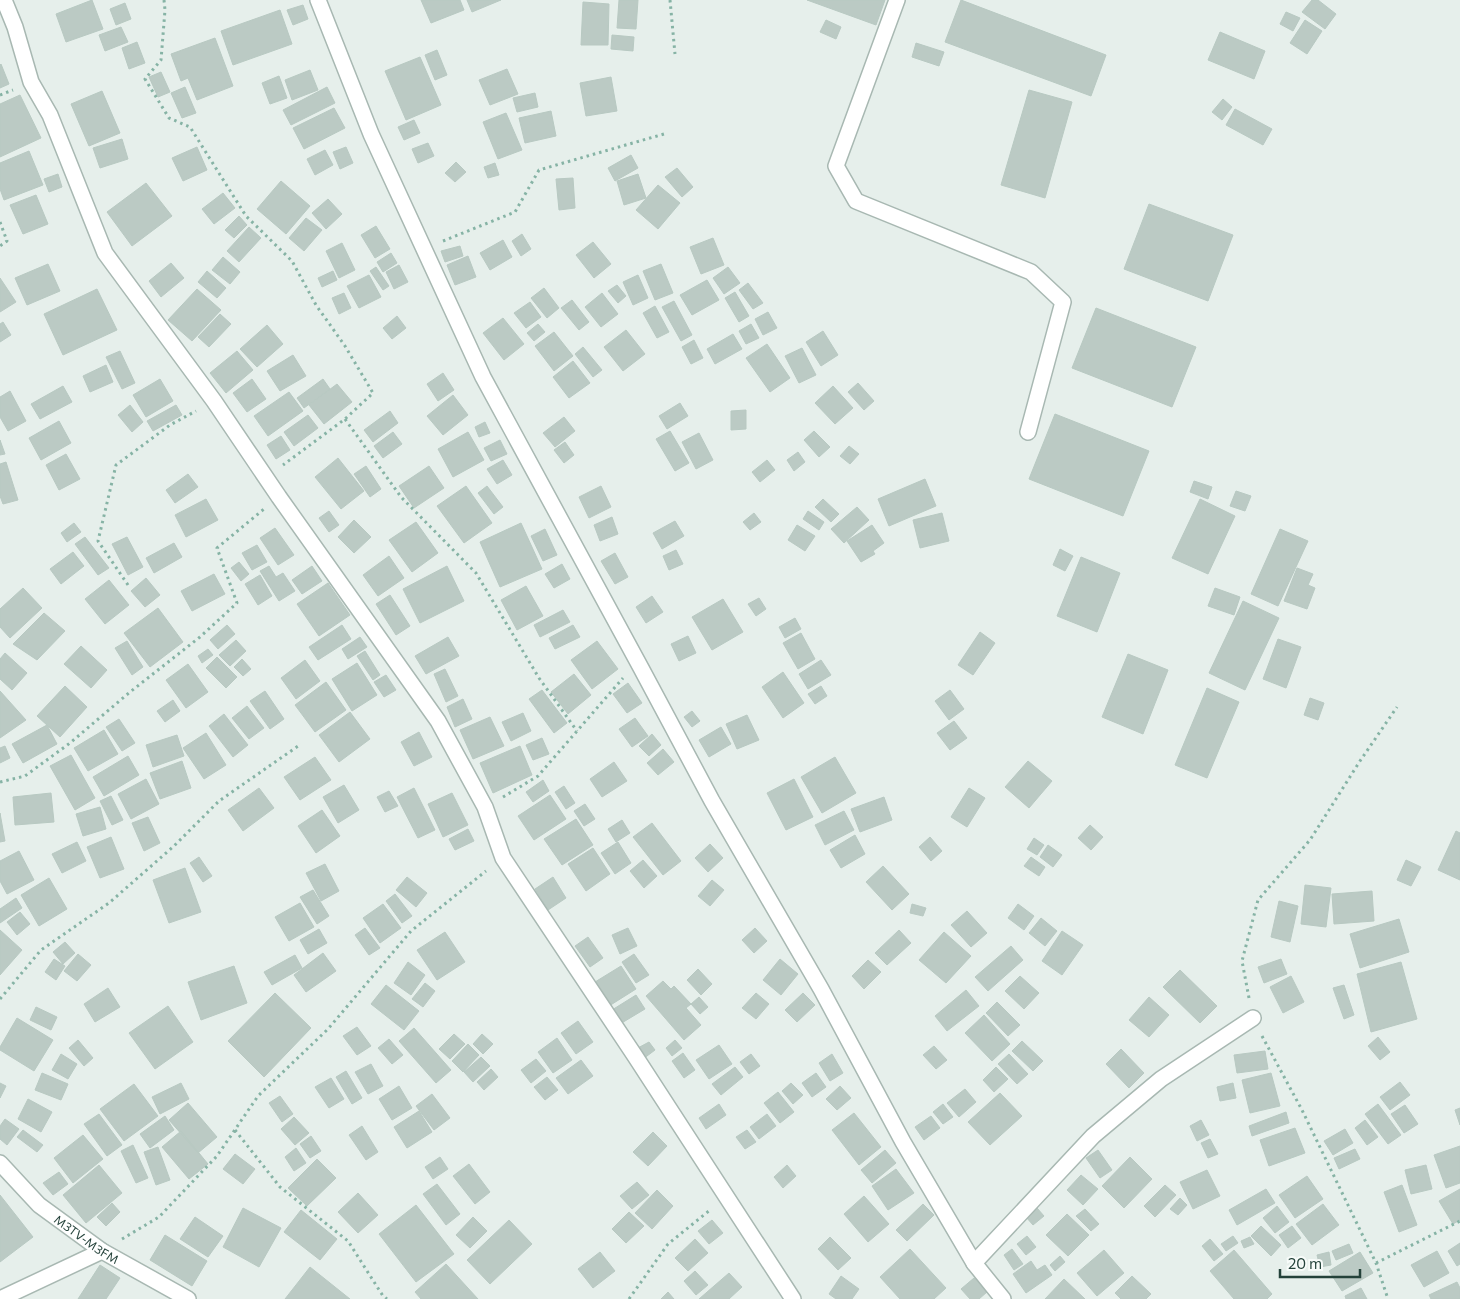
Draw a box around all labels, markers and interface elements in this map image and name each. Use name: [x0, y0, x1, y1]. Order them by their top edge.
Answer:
street label: M3TV-M3FM: [52, 1212, 121, 1266]
scale bar: [1280, 1246, 1360, 1278]
text: 20 m: [1288, 1254, 1322, 1272]

